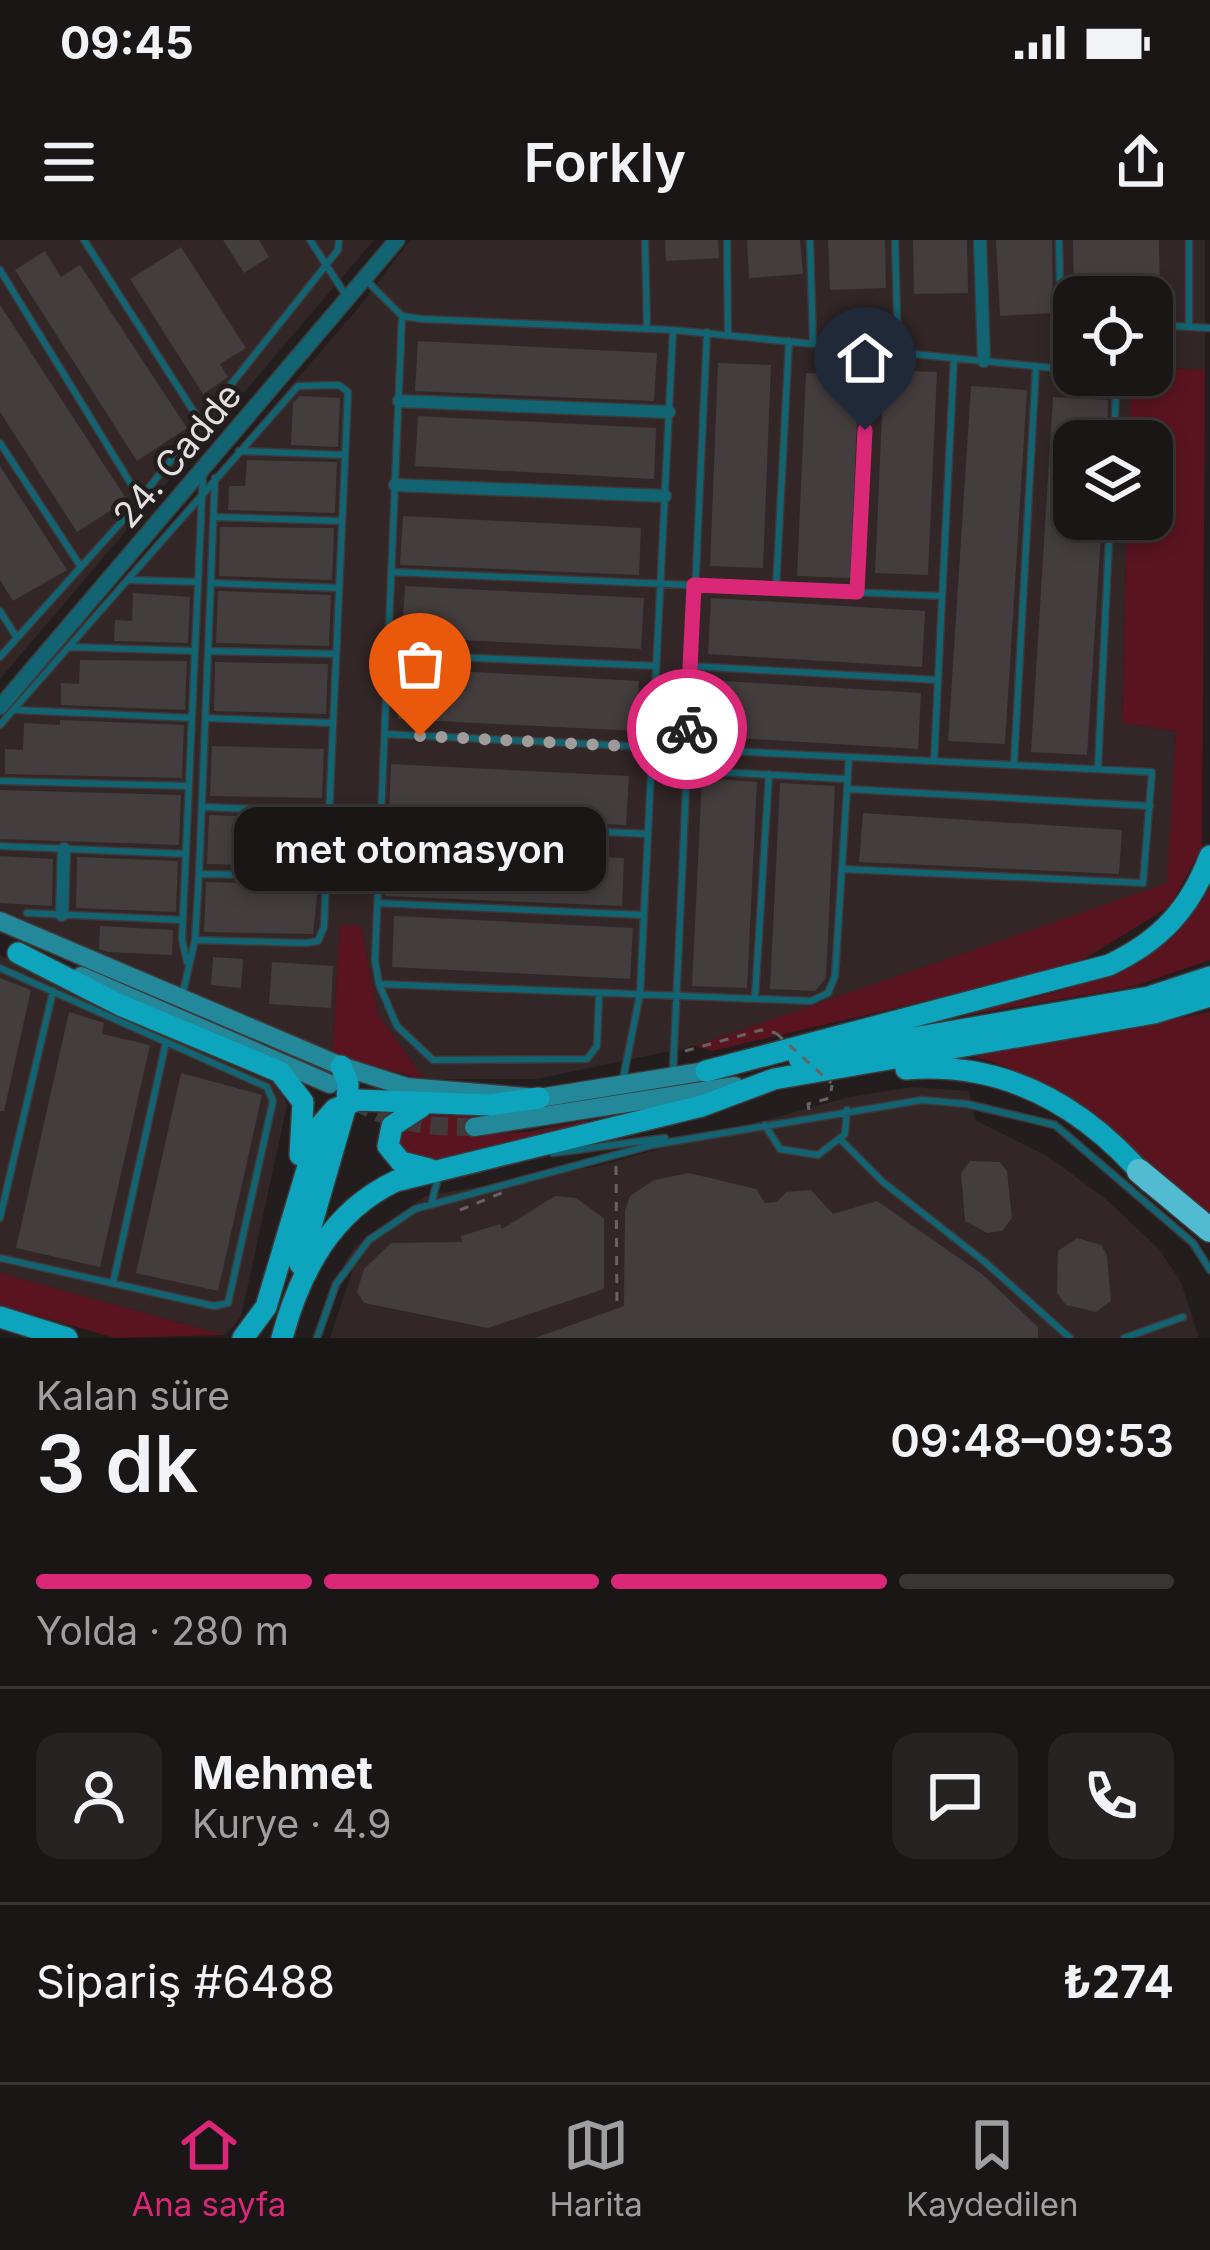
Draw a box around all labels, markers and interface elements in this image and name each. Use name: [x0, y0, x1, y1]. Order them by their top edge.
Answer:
text: 09:45: [60, 15, 194, 70]
icon: menu: [36, 129, 102, 195]
icon: share: [1108, 129, 1174, 195]
text: Forkly: [524, 130, 686, 195]
map controls: [1053, 276, 1173, 540]
button: locate: [1053, 276, 1173, 396]
pin: [814, 307, 916, 430]
icon: home: [832, 325, 898, 391]
street label: 24. Cadde: [104, 374, 250, 536]
button: layers: [1053, 420, 1173, 540]
pin: [369, 613, 471, 736]
icon: bag: [387, 631, 453, 697]
courier: [627, 669, 747, 789]
icon: bike: [654, 696, 720, 762]
callout: met otomasyon: [234, 808, 606, 892]
text: met otomasyon: [274, 825, 566, 872]
text: Kalan süre: [36, 1372, 230, 1419]
text: 09:48–09:53: [890, 1413, 1174, 1468]
text: 3 dk: [36, 1416, 198, 1511]
text: Yolda · 280 m: [36, 1607, 289, 1654]
button: person: [36, 1733, 162, 1859]
button: chat: [892, 1733, 1018, 1859]
button: phone: [1048, 1733, 1174, 1859]
text: Mehmet: [192, 1745, 373, 1800]
text: Kurye · 4.9: [192, 1800, 391, 1847]
text: Sipariş #6488: [36, 1954, 335, 2009]
text: ₺274: [1063, 1954, 1174, 2009]
tab: Ana sayfa: [132, 2112, 286, 2224]
tab: Harita: [549, 2112, 643, 2224]
tab: Kaydedilen: [906, 2112, 1078, 2224]

